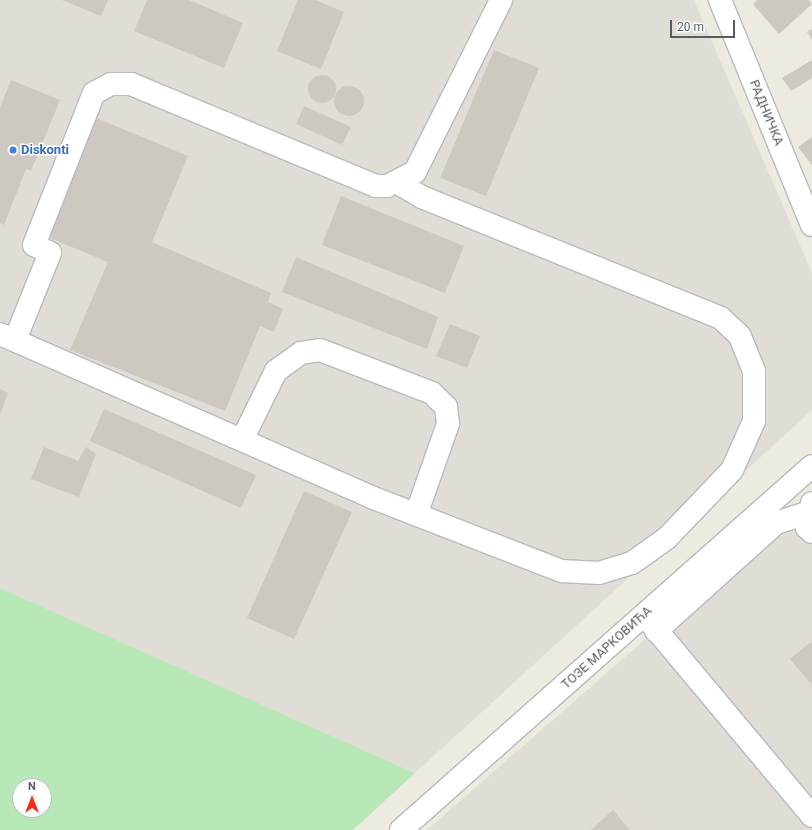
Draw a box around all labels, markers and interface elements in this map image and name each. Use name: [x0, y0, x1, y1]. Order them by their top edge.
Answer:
scale bar: [672, 12, 737, 38]
text: 20 m: [677, 20, 704, 34]
street label: РАДНИЧКА: [746, 78, 786, 148]
place label: Diskonti: [21, 142, 69, 158]
marker: Diskonti: [8, 145, 18, 155]
street label: ТОЗЕ МАРКОВИЋА: [559, 603, 655, 693]
north arrow: [12, 778, 52, 818]
text: N: [28, 780, 36, 793]

